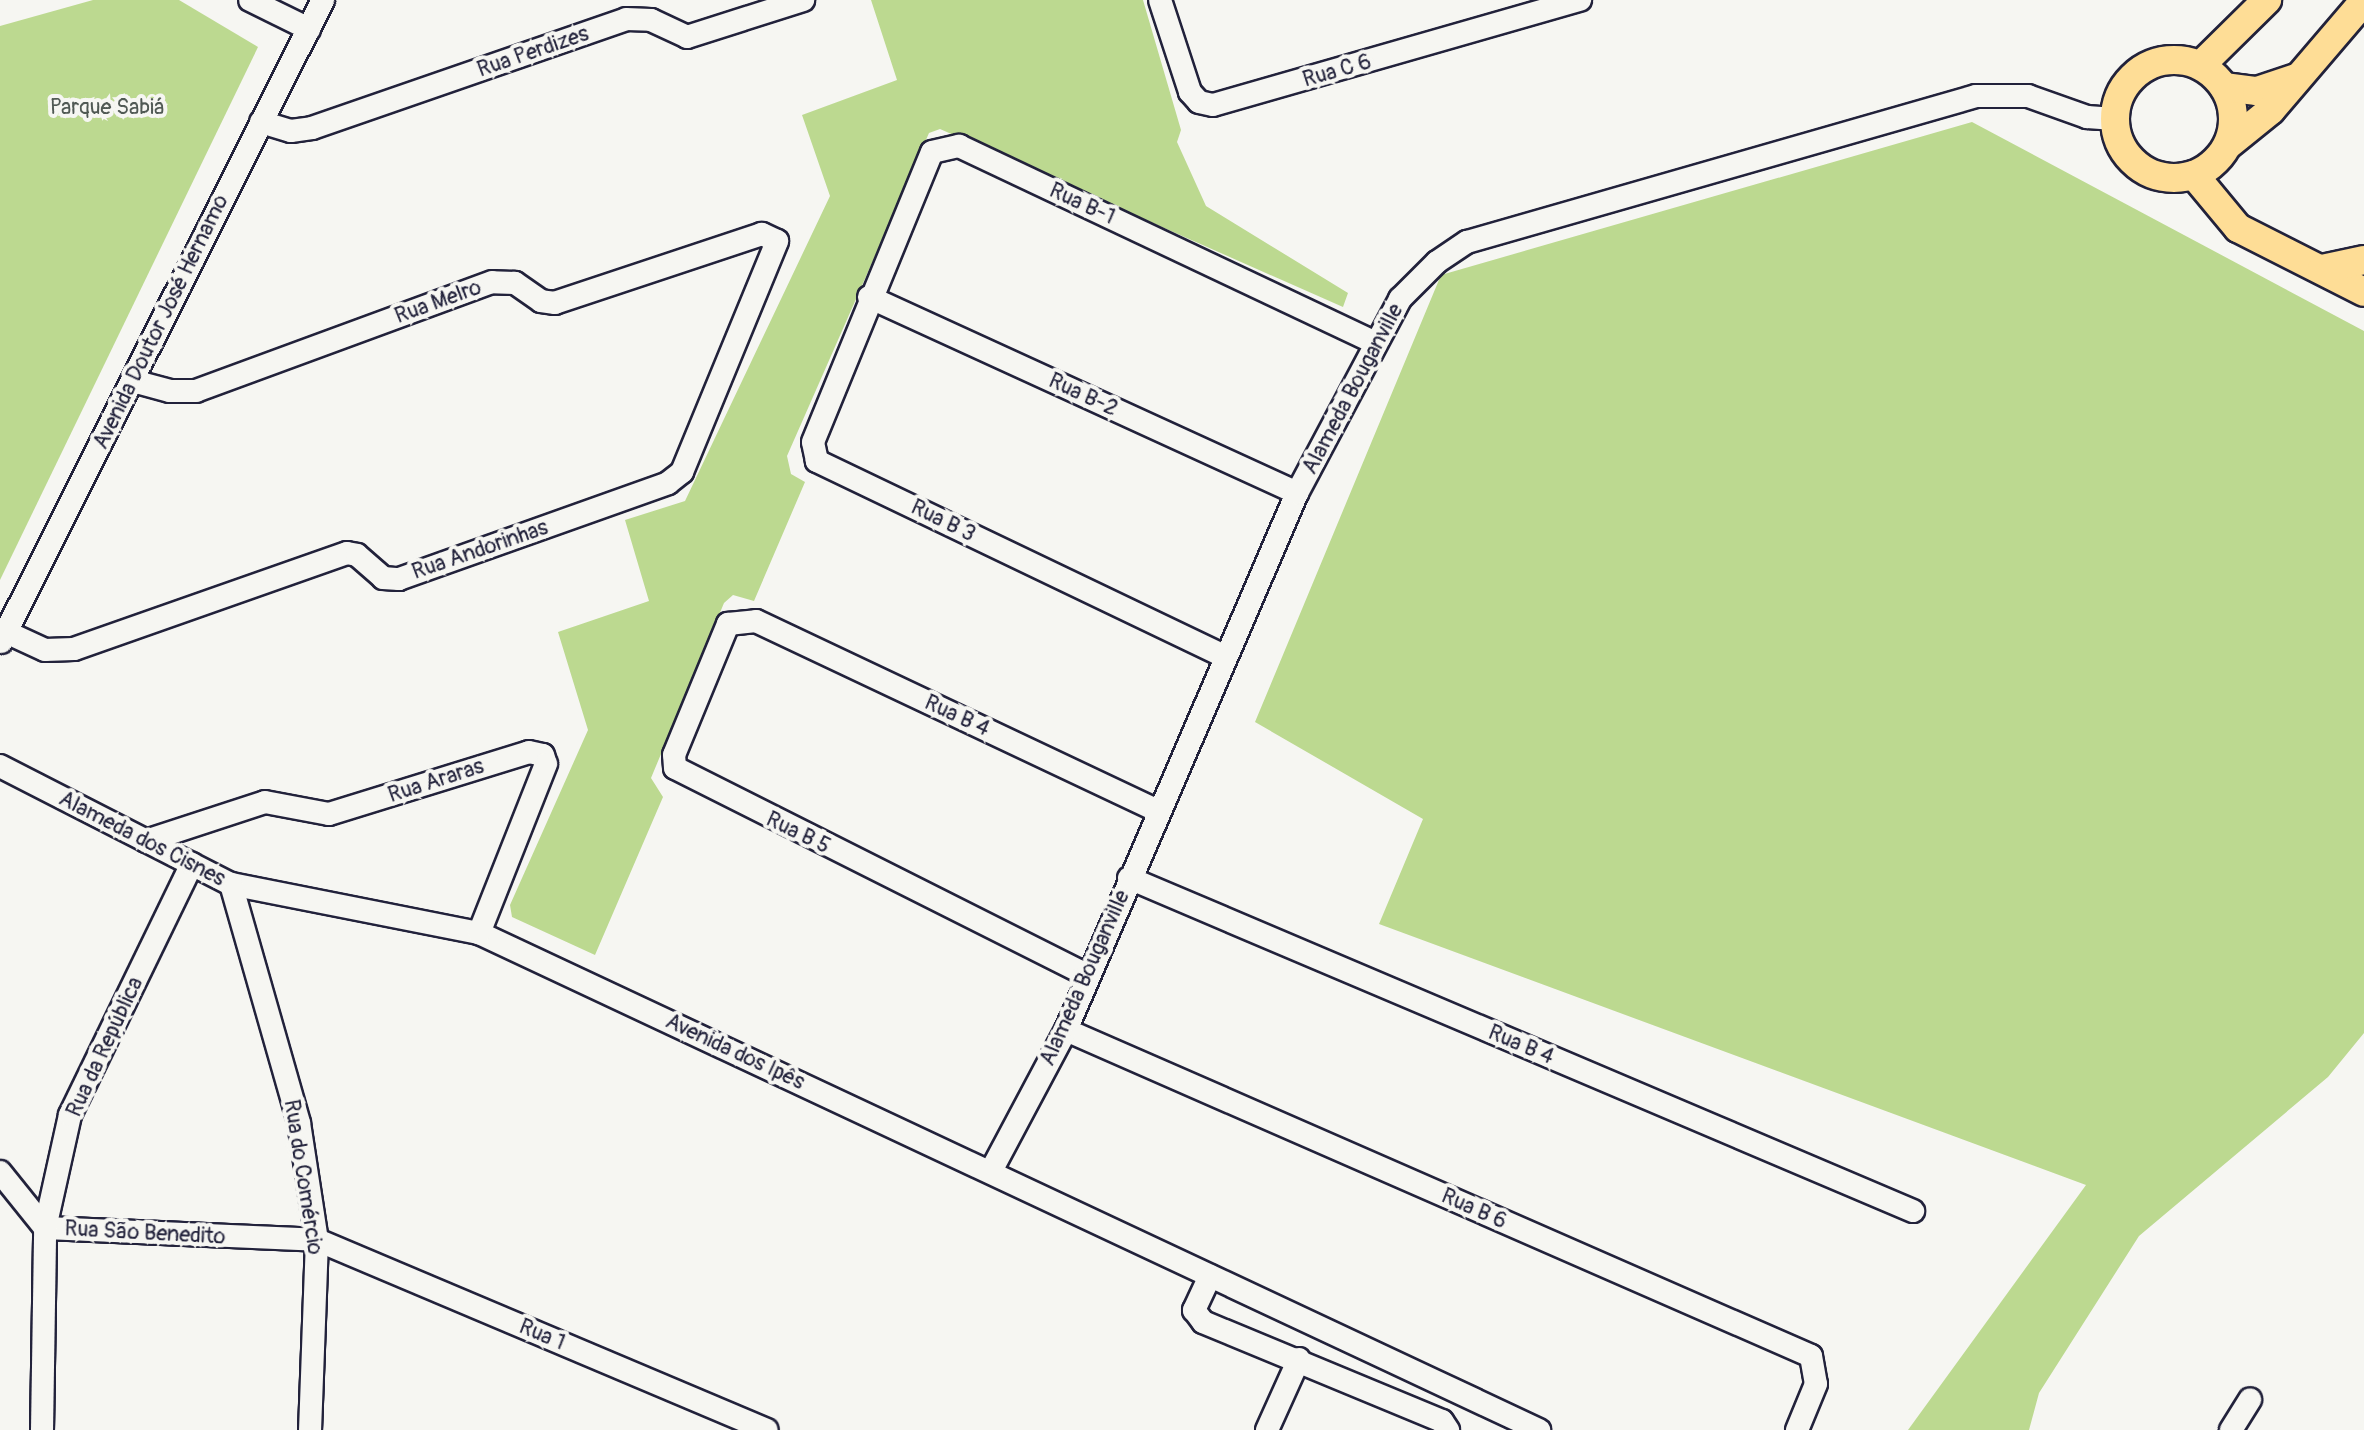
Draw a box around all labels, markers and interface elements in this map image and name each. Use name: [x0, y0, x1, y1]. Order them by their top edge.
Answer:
street label: Rua Perdizes: [474, 21, 592, 83]
street label: Rua C 6: [1300, 49, 1374, 93]
park label: Parque Sabiá: [50, 95, 164, 121]
street label: Rua B-1: [1045, 177, 1119, 231]
street label: Avenida Doutor José Hernamo: [88, 190, 234, 454]
street label: Rua Melro: [391, 274, 485, 330]
street label: Alameda Bouganville: [1297, 299, 1409, 479]
street label: Rua B-2: [1044, 368, 1122, 422]
street label: Rua B 3: [907, 494, 979, 548]
street label: Rua Andorinhas: [409, 514, 551, 586]
street label: Rua B 4: [920, 689, 994, 743]
street label: Rua Araras: [385, 753, 487, 809]
street label: Alameda dos Cisnes: [54, 786, 230, 892]
street label: Rua B 5: [762, 806, 834, 860]
street label: Alameda Bouganville: [1034, 886, 1136, 1070]
street label: Rua da República: [61, 973, 149, 1121]
street label: Avenida dos Ipês: [661, 1008, 809, 1096]
street label: Rua B 4: [1484, 1019, 1558, 1071]
street label: Rua do Comércio: [278, 1098, 328, 1256]
street label: Rua B 6: [1437, 1183, 1511, 1235]
street label: Rua São Benedito: [64, 1216, 226, 1250]
street label: Rua 1: [515, 1314, 569, 1356]

